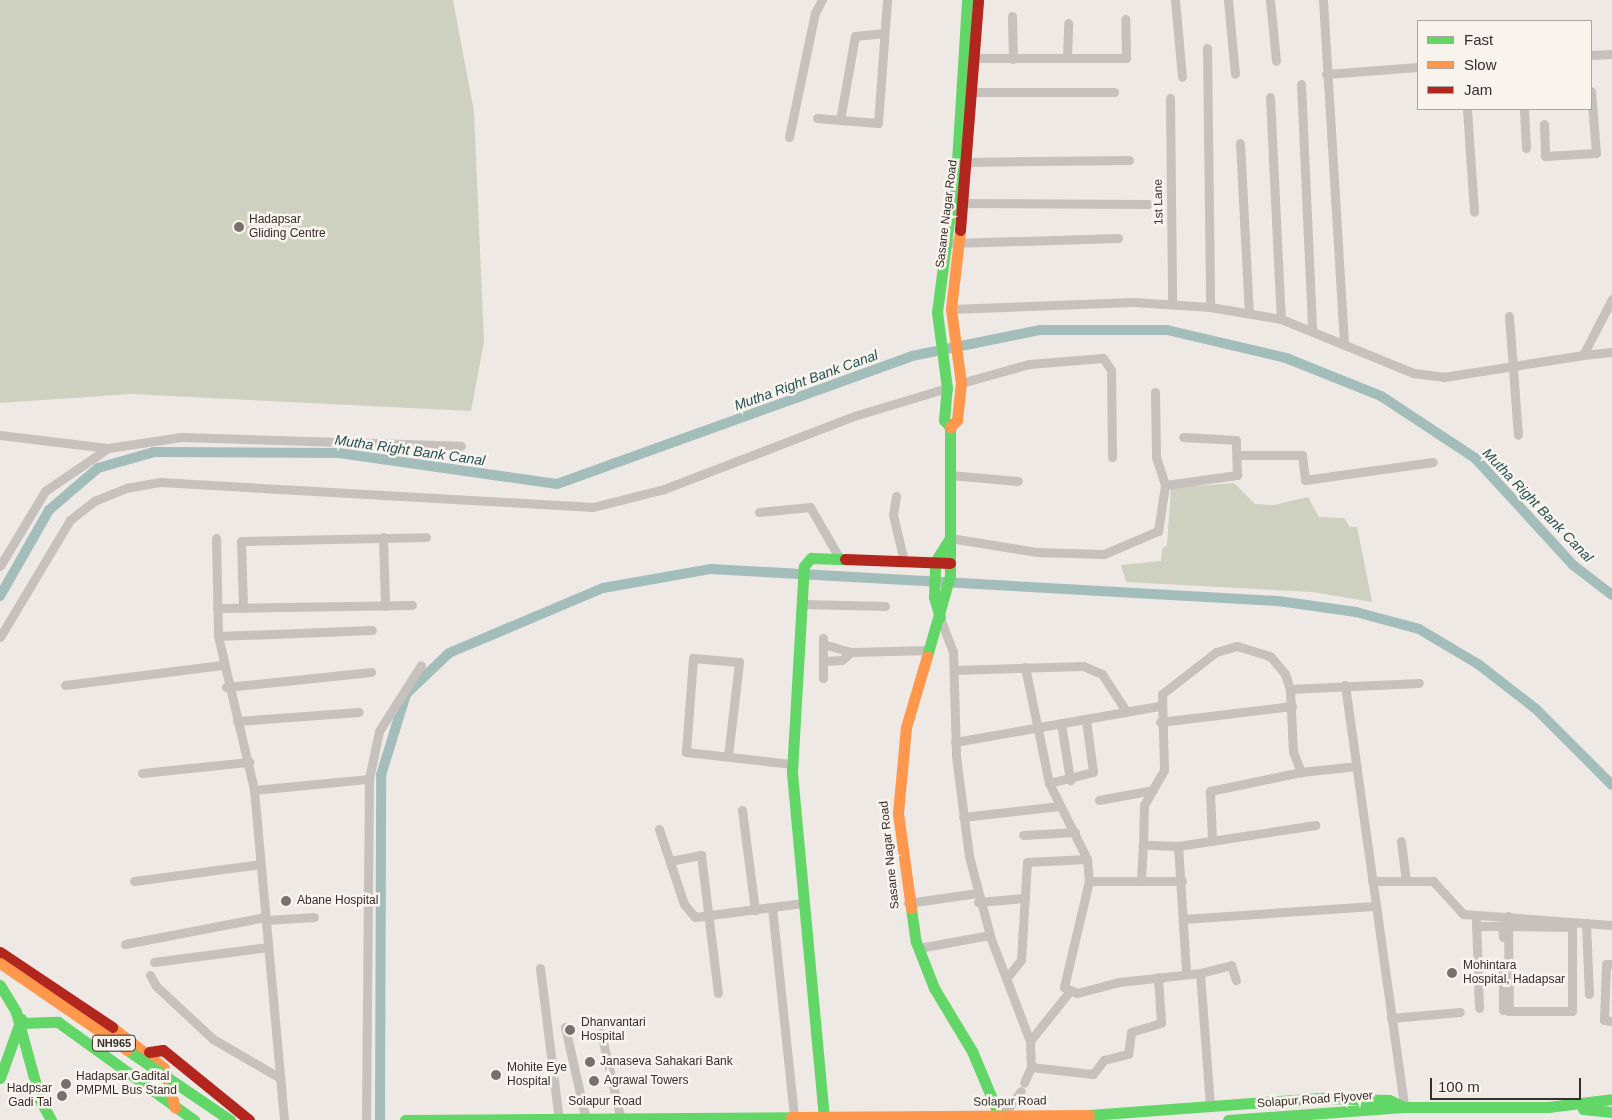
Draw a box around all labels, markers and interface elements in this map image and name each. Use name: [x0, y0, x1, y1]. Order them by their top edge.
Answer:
legend: [1417, 20, 1592, 110]
text: Fast: [1464, 31, 1493, 48]
text: Slow: [1464, 56, 1497, 73]
text: Jam: [1464, 81, 1492, 98]
street label: Sasane Nagar Road: [933, 159, 961, 269]
street label: 1st Lane: [1151, 179, 1167, 225]
place label: Hadapsar Gliding Centre: [249, 213, 326, 241]
marker: Hadapsar Gliding Centre: [233, 221, 245, 233]
water label: Mutha Right Bank Canal: [732, 346, 880, 414]
water label: Mutha Right Bank Canal: [334, 431, 486, 469]
water label: Mutha Right Bank Canal: [1479, 445, 1597, 565]
street label: Sasane Nagar Road: [877, 800, 903, 910]
marker: Abane Hospital: [279, 894, 293, 908]
place label: Abane Hospital: [297, 894, 378, 908]
place label: Mohintara Hospital, Hadapsar: [1463, 959, 1565, 987]
marker: Mohintara Hospital, Hadapsar: [1445, 966, 1459, 980]
place label: Dhanvantari Hospital: [581, 1016, 646, 1044]
marker: Dhanvantari Hospital: [563, 1023, 577, 1037]
road number: NH965: [92, 1034, 136, 1052]
place label: Janaseva Sahakari Bank: [600, 1055, 733, 1069]
marker: Janaseva Sahakari Bank: [584, 1056, 596, 1068]
place label: Mohite Eye Hospital: [507, 1061, 567, 1089]
marker: Mohite Eye Hospital: [489, 1068, 503, 1082]
scale bar: [1432, 1068, 1583, 1100]
place label: Hadapsar Gadital PMPML Bus Stand: [76, 1070, 177, 1098]
place label: Agrawal Towers: [604, 1074, 689, 1088]
marker: Agrawal Towers: [588, 1075, 600, 1087]
marker: Hadapsar Gadital PMPML Bus Stand: [60, 1078, 72, 1090]
text: 100 m: [1438, 1078, 1480, 1095]
place label: Hadpsar Gadi Tal: [7, 1082, 52, 1110]
street label: Solapur Road Flyover: [1257, 1089, 1373, 1111]
marker: Hadpsar Gadi Tal: [56, 1090, 68, 1102]
street label: Solapur Road: [973, 1094, 1047, 1110]
street label: Solapur Road: [568, 1095, 642, 1109]

